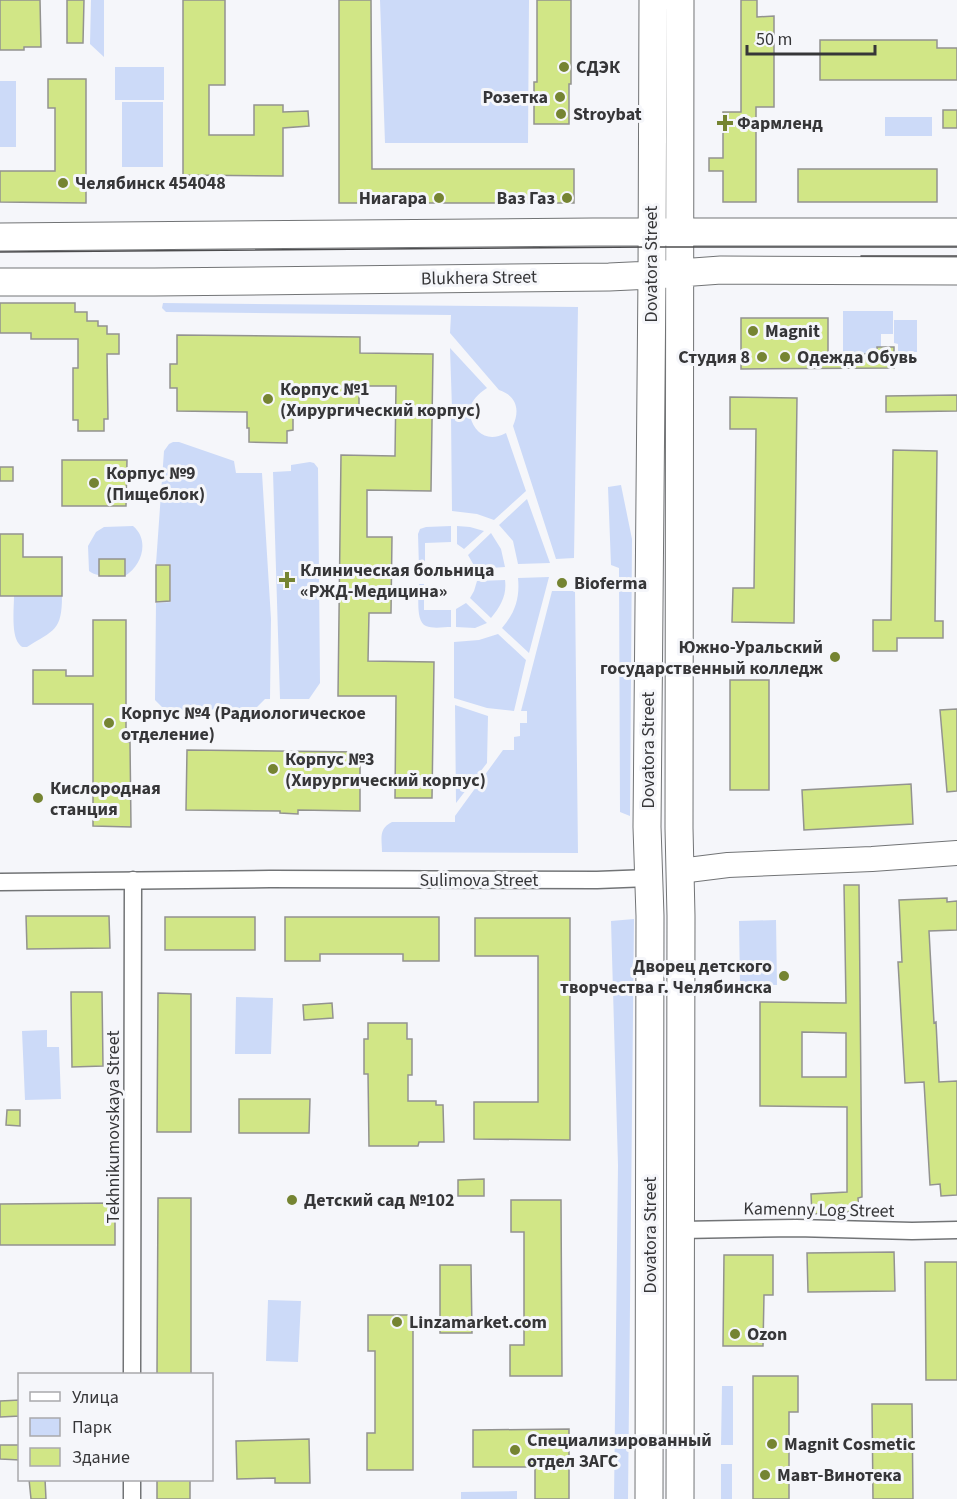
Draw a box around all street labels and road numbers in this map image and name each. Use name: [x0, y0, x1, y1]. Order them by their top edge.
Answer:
street label: Dovatora Street: [639, 206, 664, 322]
street label: Blukhera Street: [421, 264, 537, 292]
street label: Dovatora Street: [636, 692, 661, 808]
street label: Sulimova Street: [420, 868, 538, 893]
street label: Tekhnikumovskaya Street: [101, 1031, 126, 1224]
street label: Dovatora Street: [638, 1177, 663, 1293]
street label: Kamenny Log Street: [743, 1196, 895, 1224]

